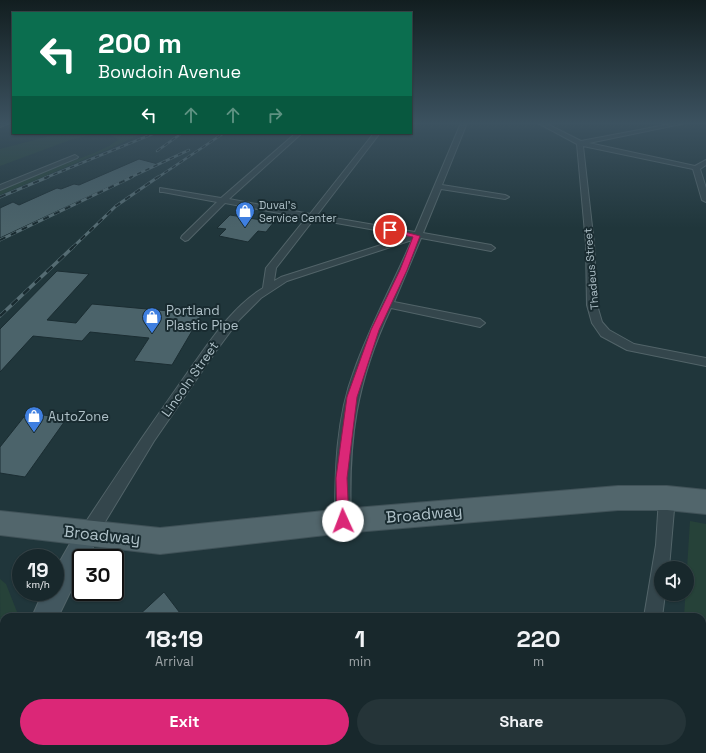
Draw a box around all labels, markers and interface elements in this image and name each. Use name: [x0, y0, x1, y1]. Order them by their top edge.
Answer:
text: 200 m: [98, 25, 182, 61]
icon: left: [32, 28, 84, 80]
text: Bowdoin Avenue: [98, 60, 241, 83]
icon: left: [138, 104, 160, 126]
icon: ahead: [180, 104, 202, 126]
icon: ahead: [222, 104, 244, 126]
icon: right: [264, 104, 286, 126]
place label: Duval's Service Center: [259, 198, 337, 225]
shop icon: Duval's Service Center: [234, 200, 256, 228]
pin: [373, 213, 407, 247]
icon: arrive: [379, 219, 401, 241]
street label: Thadeus Street: [580, 228, 602, 310]
place label: Portland Plastic Pipe: [166, 302, 238, 334]
shop icon: Portland Plastic Pipe: [141, 306, 163, 334]
street label: Lincoln Street: [158, 338, 222, 420]
shop icon: AutoZone: [23, 405, 45, 433]
place label: AutoZone: [48, 408, 109, 425]
position arrow: [322, 500, 364, 542]
street label: Broadway: [385, 500, 463, 528]
street label: Broadway: [63, 521, 141, 549]
speed limit sign: 30: [72, 549, 124, 601]
text: 19: [27, 557, 49, 583]
map controls: [654, 561, 694, 601]
button: sound: [654, 561, 694, 601]
text: km/h: [26, 578, 50, 591]
text: 18:19: [145, 623, 203, 654]
text: 1: [355, 623, 365, 654]
text: 220: [517, 623, 561, 654]
text: Arrival: [155, 653, 194, 670]
text: min: [349, 653, 371, 670]
text: m: [533, 653, 544, 670]
button: Exit: [20, 699, 349, 745]
button: Share: [357, 699, 686, 745]

